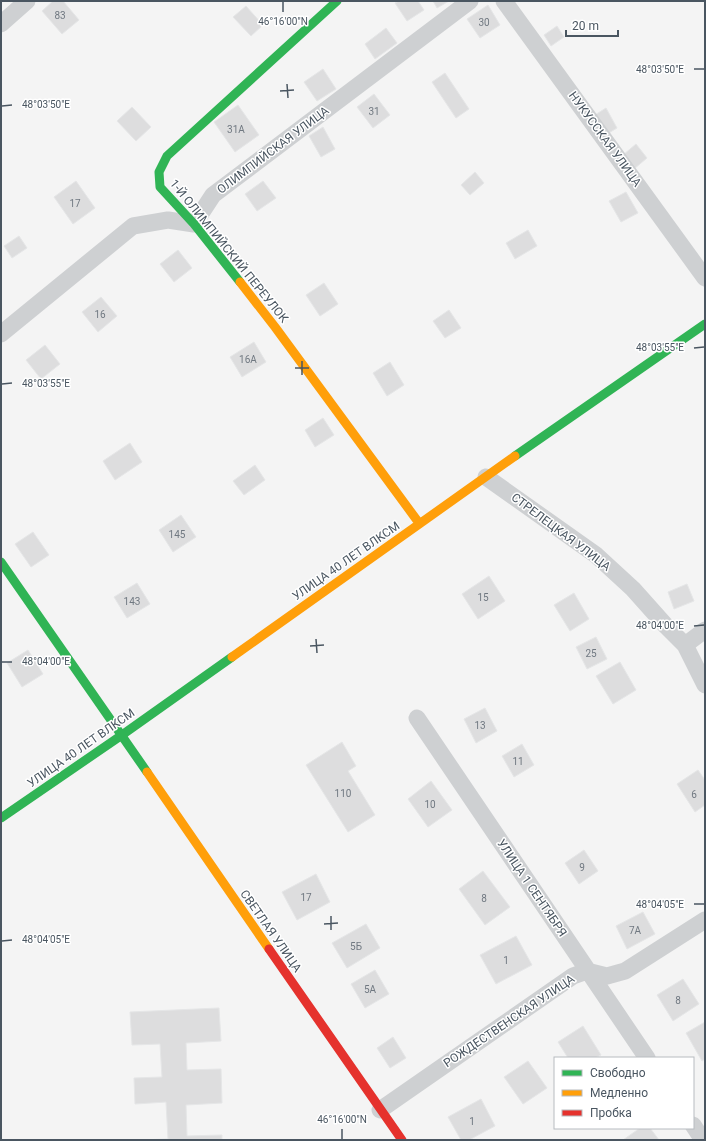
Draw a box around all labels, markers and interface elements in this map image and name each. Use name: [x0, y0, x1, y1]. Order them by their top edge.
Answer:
house number: 83: [54, 10, 66, 21]
scale bar: [566, 12, 618, 38]
text: 46°16'00"N: [258, 16, 308, 27]
house number: 30: [478, 17, 490, 28]
text: 20 m: [572, 19, 599, 33]
text: 48°03'50"E: [636, 64, 684, 75]
street label: НУКУССКАЯ УЛИЦА: [566, 89, 644, 189]
text: 48°03'50"E: [22, 99, 70, 110]
street label: ОЛИМПИЙСКАЯ УЛИЦА: [214, 103, 332, 197]
house number: 31: [368, 106, 380, 117]
house number: 31А: [227, 124, 245, 135]
street label: 1-Й ОЛИМПИЙСКИЙ ПЕРЕУЛОК: [167, 176, 292, 326]
house number: 17: [69, 198, 81, 209]
house number: 16: [94, 309, 106, 320]
text: 48°03'55"E: [636, 342, 684, 353]
house number: 16А: [239, 354, 257, 365]
text: 48°03'55"E: [22, 378, 70, 389]
street label: СТРЕЛЕЦКАЯ УЛИЦА: [509, 490, 613, 574]
street label: УЛИЦА 40 ЛЕТ ВЛКСМ: [290, 519, 402, 603]
house number: 145: [169, 529, 186, 540]
house number: 15: [477, 592, 489, 603]
house number: 143: [124, 596, 140, 607]
text: 48°04'00"E: [636, 620, 684, 631]
house number: 25: [585, 648, 597, 659]
text: 48°04'00"E: [22, 656, 70, 667]
street label: УЛИЦА 40 ЛЕТ ВЛКСМ: [25, 706, 137, 790]
house number: 13: [474, 720, 486, 731]
house number: 11: [512, 756, 524, 767]
house number: 110: [335, 788, 352, 799]
house number: 6: [691, 789, 697, 800]
house number: 10: [424, 799, 436, 810]
street label: УЛИЦА 1 СЕНТЯБРЯ: [494, 837, 570, 939]
house number: 9: [579, 862, 585, 873]
street label: СВЕТЛАЯ УЛИЦА: [237, 887, 305, 975]
house number: 17: [300, 892, 312, 903]
house number: 8: [481, 893, 487, 904]
text: 48°04'05"E: [636, 899, 684, 910]
house number: 7А: [629, 925, 642, 936]
text: 48°04'05"E: [22, 934, 70, 945]
house number: 5Б: [350, 941, 362, 952]
house number: 1: [503, 955, 509, 966]
street label: РОЖДЕСТВЕНСКАЯ УЛИЦА: [441, 972, 577, 1070]
house number: 5А: [364, 984, 377, 995]
house number: 8: [675, 995, 681, 1006]
legend: [554, 1057, 694, 1129]
text: Свободно: [590, 1066, 646, 1080]
text: Медленно: [590, 1086, 648, 1100]
text: Пробка: [590, 1106, 632, 1120]
text: 46°16'00"N: [317, 1114, 367, 1125]
house number: 1: [469, 1116, 475, 1127]

